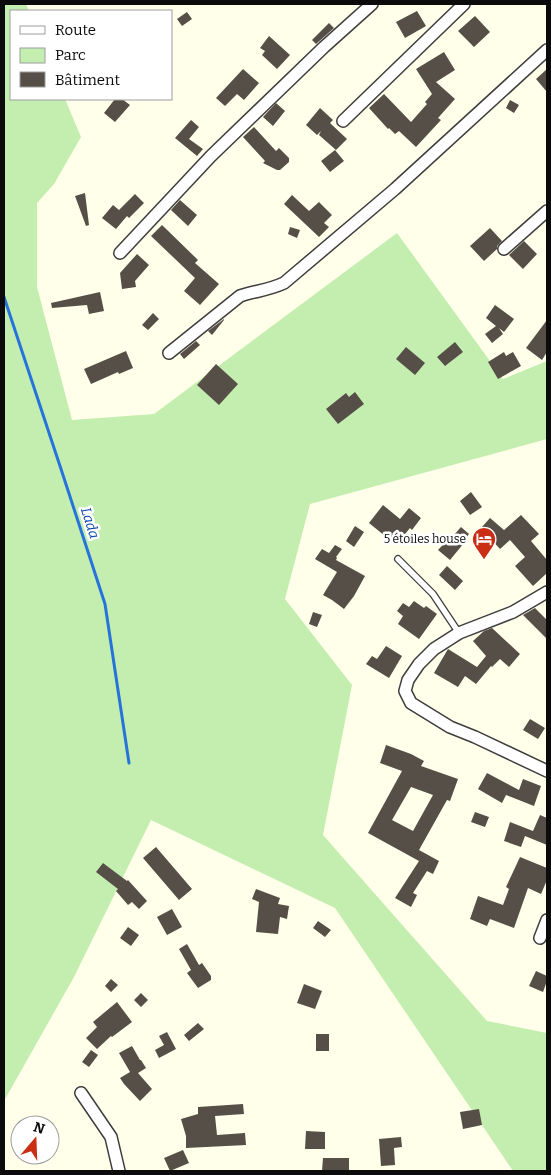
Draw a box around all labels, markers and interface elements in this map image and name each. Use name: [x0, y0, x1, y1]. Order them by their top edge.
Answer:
legend: [10, 10, 172, 100]
text: Route: [55, 21, 96, 39]
text: Parc: [55, 46, 86, 64]
text: Bâtiment: [55, 71, 120, 89]
water label: Lada: [77, 505, 103, 541]
hotel icon: 5 étoiles house: [471, 526, 497, 560]
place label: 5 étoiles house: [384, 532, 466, 546]
north arrow: [10, 1115, 60, 1165]
text: N: [31, 1118, 47, 1138]

